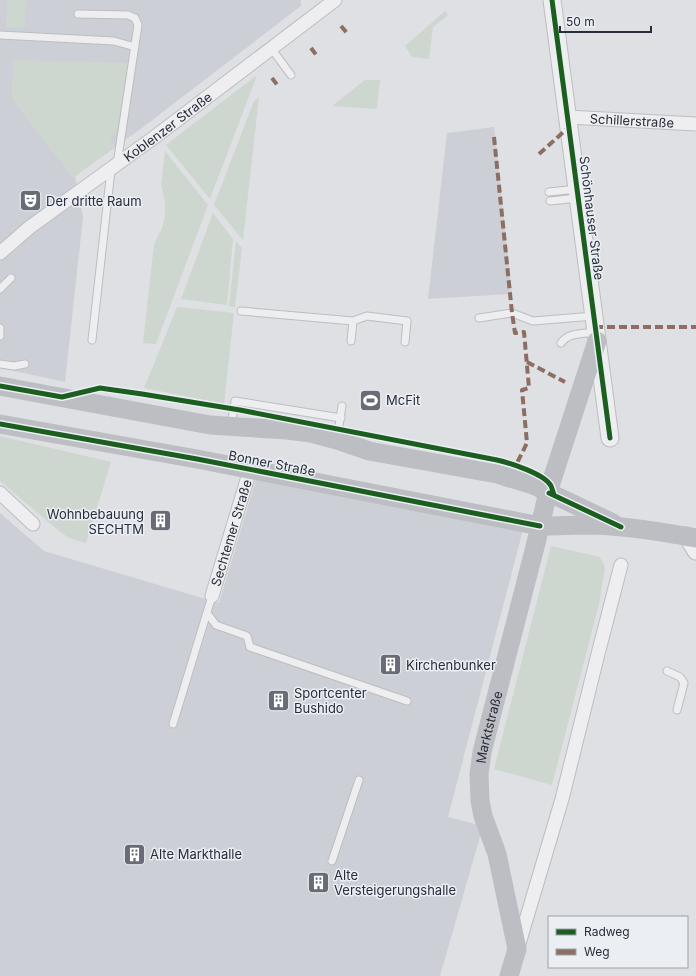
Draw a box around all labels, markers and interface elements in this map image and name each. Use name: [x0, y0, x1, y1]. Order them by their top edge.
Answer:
scale bar: [560, 8, 651, 34]
text: 50 m: [566, 14, 595, 29]
street label: Koblenzer Straße: [120, 89, 215, 165]
street label: Schillerstraße: [589, 110, 674, 131]
street label: Schönhauser Straße: [576, 155, 608, 281]
theatre icon: Der dritte Raum: [17, 188, 43, 214]
place label: Der dritte Raum: [46, 193, 142, 209]
sports icon: McFit: [358, 387, 384, 413]
place label: McFit: [386, 392, 420, 408]
street label: Bonner Straße: [227, 447, 317, 479]
street label: Sechtemer Straße: [207, 477, 255, 588]
place label: Wohnbebauung SECHTM: [47, 506, 144, 537]
building icon: Wohnbebauung SECHTM: [147, 508, 173, 534]
building icon: Kirchenbunker: [377, 652, 403, 678]
place label: Kirchenbunker: [406, 657, 496, 673]
place label: Sportcenter Bushido: [294, 685, 367, 716]
building icon: Sportcenter Bushido: [266, 687, 292, 713]
street label: Marktstraße: [473, 689, 505, 764]
building icon: Alte Markthalle: [121, 841, 147, 867]
place label: Alte Markthalle: [150, 846, 242, 862]
place label: Alte Versteigerungshalle: [334, 867, 456, 898]
building icon: Alte Versteigerungshalle: [306, 869, 332, 895]
legend: [548, 916, 688, 968]
text: Radweg: [584, 924, 630, 939]
text: Weg: [584, 944, 610, 959]

